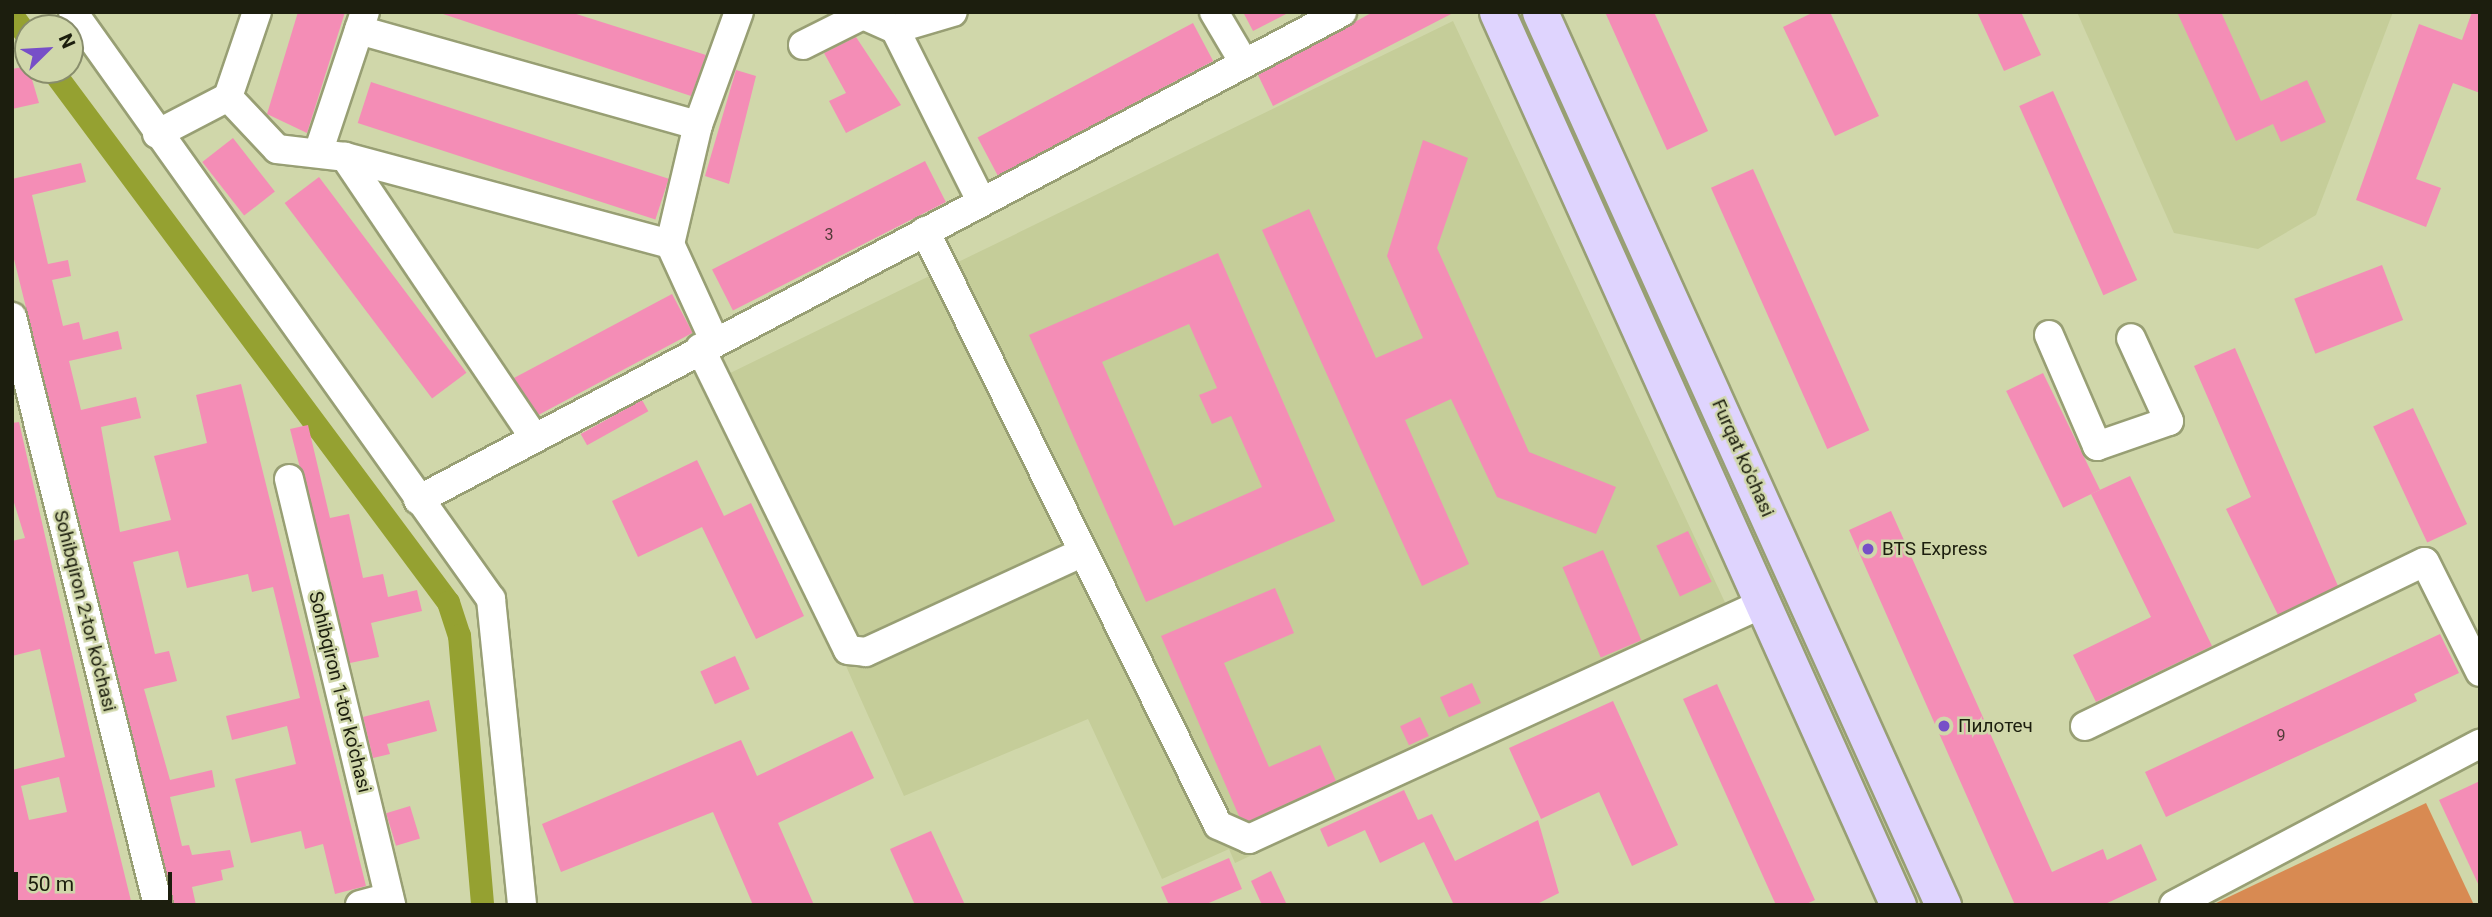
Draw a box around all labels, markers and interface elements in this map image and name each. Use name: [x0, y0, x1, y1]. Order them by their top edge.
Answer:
north arrow: [14, 14, 84, 84]
text: N: [54, 30, 80, 52]
house number: 3: [825, 225, 833, 245]
street label: Furqat ko'chasi: [1707, 396, 1779, 520]
street label: Sohibqiron 2-tor ko'chasi: [49, 508, 121, 714]
place label: BTS Express: [1882, 538, 1988, 560]
marker: BTS Express: [1860, 541, 1876, 557]
street label: Sohibqiron 1-tor ko'chasi: [304, 589, 376, 795]
place label: Пилотеч: [1958, 715, 2033, 737]
marker: Пилотеч: [1936, 718, 1952, 734]
house number: 9: [2277, 726, 2285, 746]
scale bar: [18, 858, 175, 902]
text: 50 m: [27, 872, 74, 896]

